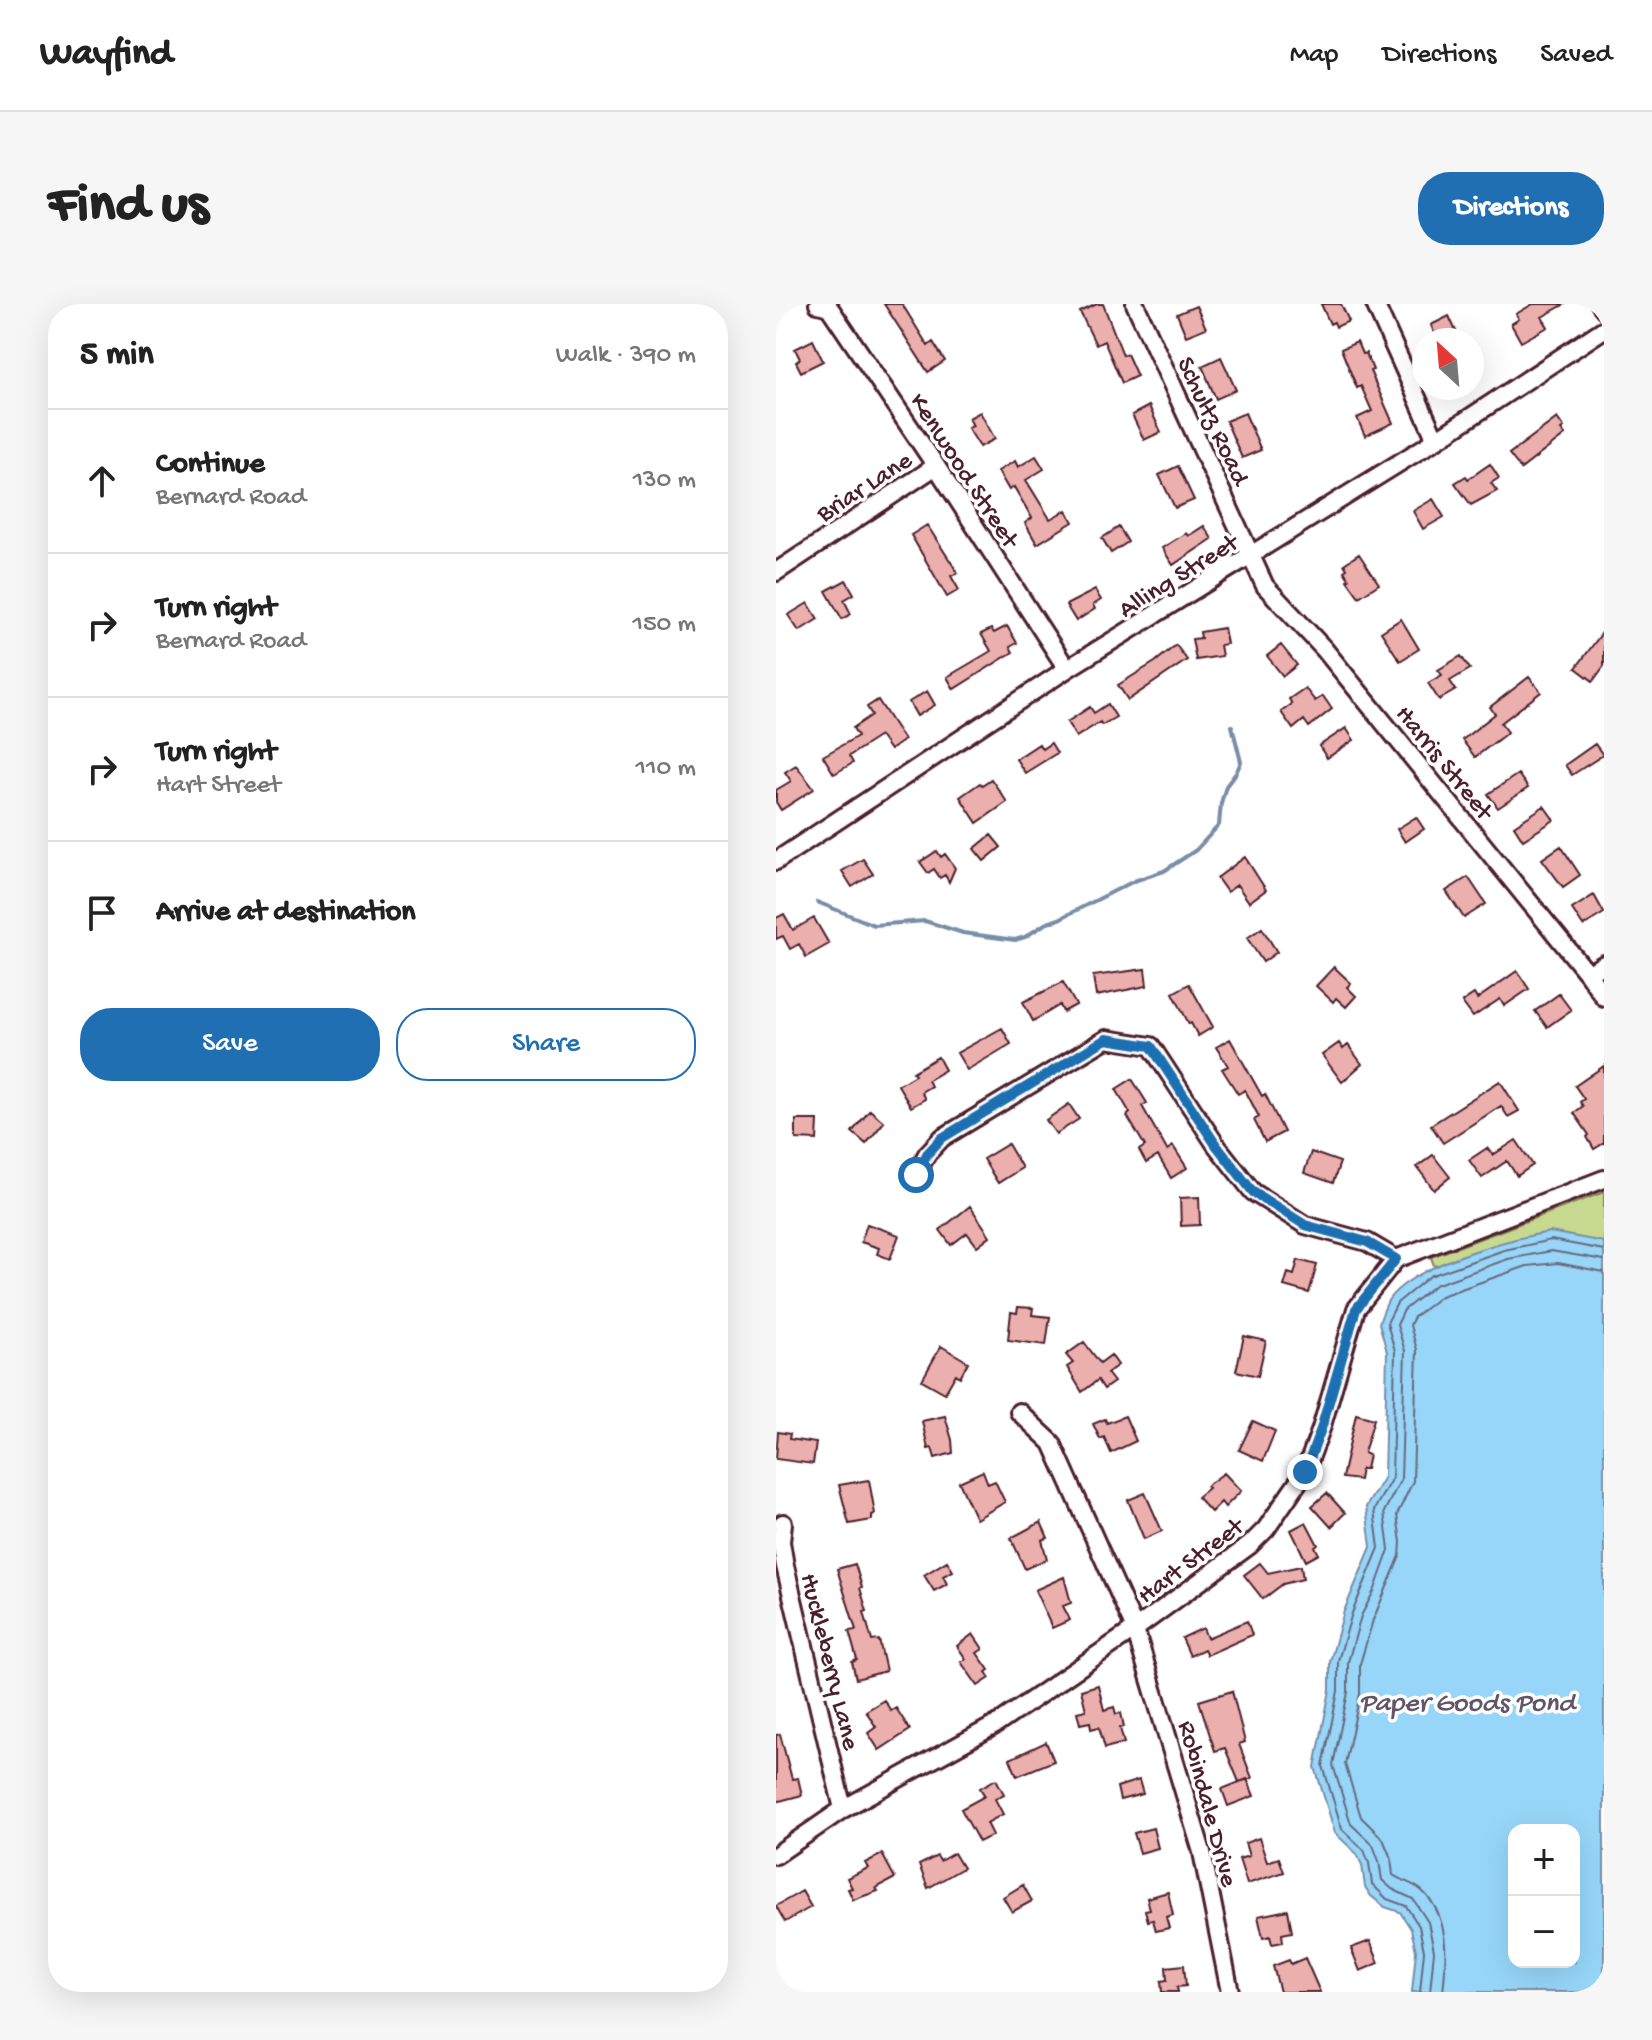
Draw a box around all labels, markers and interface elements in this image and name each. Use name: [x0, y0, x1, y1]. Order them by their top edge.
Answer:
text: Wayfind: [40, 33, 172, 77]
text: Map: [1290, 39, 1338, 72]
text: Directions: [1382, 39, 1496, 72]
text: Saved: [1540, 39, 1612, 72]
button: Directions: [1418, 172, 1604, 245]
text: Find us: [48, 175, 208, 241]
north arrow: [1412, 328, 1484, 400]
text: 5 min: [80, 336, 154, 376]
text: Walk · 390 m: [556, 341, 696, 372]
street label: Schultz Road: [1168, 353, 1255, 492]
street label: Kenwood Street: [901, 388, 1025, 557]
street label: Briar Lane: [811, 446, 920, 532]
text: Continue: [156, 448, 265, 483]
icon: ahead: [80, 459, 124, 503]
text: 130 m: [633, 466, 696, 497]
text: Bernard Road: [156, 483, 306, 514]
street label: Alling Street: [1114, 528, 1247, 627]
text: Turn right: [156, 592, 276, 627]
icon: right: [80, 603, 124, 647]
text: 150 m: [632, 610, 696, 641]
text: Bernard Road: [156, 627, 306, 658]
street label: Harris Street: [1387, 700, 1500, 829]
text: Turn right: [156, 736, 276, 771]
icon: right: [80, 747, 124, 791]
text: 110 m: [636, 754, 696, 785]
text: Hart Street: [156, 771, 281, 802]
icon: arrive: [80, 891, 124, 935]
text: Arrive at destination: [156, 896, 416, 931]
button: Save: [80, 1008, 380, 1081]
button: Share: [396, 1008, 696, 1081]
route start: [898, 1157, 934, 1193]
route end: [1287, 1454, 1323, 1490]
street label: Hart Street: [1133, 1511, 1253, 1612]
street label: Huckleberry Lane: [791, 1571, 865, 1754]
water label: Paper Goods Pond: [1359, 1688, 1577, 1721]
street label: Robindale Drive: [1169, 1718, 1243, 1891]
map controls: [1508, 1824, 1580, 1968]
button: +: [1508, 1824, 1580, 1896]
button: −: [1508, 1896, 1580, 1968]

